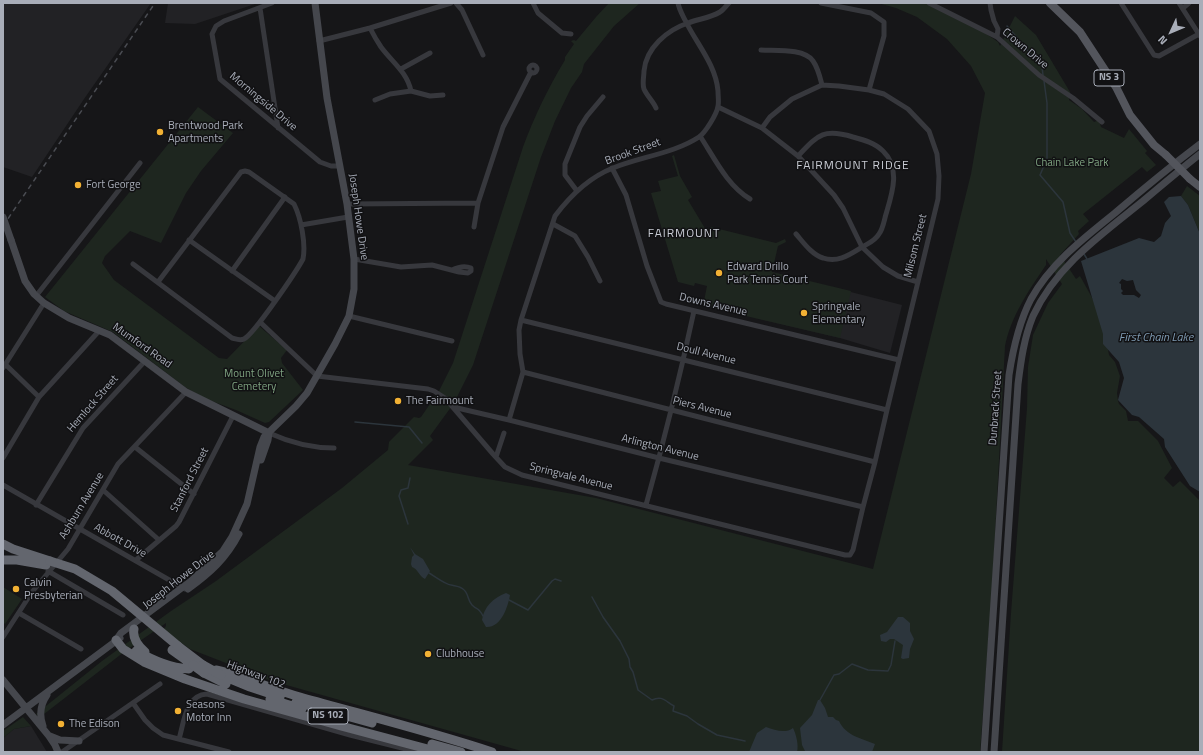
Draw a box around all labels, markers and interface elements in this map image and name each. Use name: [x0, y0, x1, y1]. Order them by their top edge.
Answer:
north arrow: [1151, 12, 1191, 52]
street label: Crown Drive: [999, 26, 1051, 72]
text: N: [1154, 32, 1171, 49]
street label: Morningside Drive: [227, 70, 299, 134]
road number: NS 3: [1094, 70, 1124, 86]
place label: Brentwood Park Apartments: [168, 119, 243, 145]
marker: Brentwood Park Apartments: [155, 127, 165, 137]
street label: Brook Street: [603, 136, 663, 168]
park label: Chain Lake Park: [1035, 156, 1109, 170]
district label: FAIRMOUNT RIDGE: [796, 159, 910, 173]
street label: Joseph Howe Drive: [345, 173, 371, 261]
place label: Fort George: [86, 178, 141, 192]
marker: Fort George: [73, 180, 83, 190]
street label: Milsom Street: [902, 213, 930, 279]
district label: FAIRMOUNT: [648, 227, 720, 241]
place label: Edward Drillo Park Tennis Court: [727, 260, 808, 286]
marker: Edward Drillo Park Tennis Court: [714, 268, 724, 278]
street label: Downs Avenue: [678, 291, 748, 319]
place label: Springvale Elementary: [812, 300, 865, 326]
marker: Springvale Elementary: [799, 308, 809, 318]
street label: Mumford Road: [110, 321, 174, 371]
water label: First Chain Lake: [1119, 331, 1193, 345]
street label: Doull Avenue: [675, 340, 737, 368]
park label: Mount Olivet Cemetery: [224, 367, 284, 393]
street label: Dunbrack Street: [987, 370, 1005, 446]
street label: Hemlock Street: [65, 373, 121, 435]
place label: The Fairmount: [406, 394, 473, 408]
street label: Piers Avenue: [671, 394, 733, 422]
marker: The Fairmount: [393, 396, 403, 406]
street label: Arlington Avenue: [620, 432, 700, 464]
street label: Stanford Street: [168, 445, 212, 515]
street label: Springvale Avenue: [528, 460, 614, 494]
street label: Ashburn Avenue: [57, 470, 107, 542]
street label: Abbott Drive: [91, 521, 149, 561]
street label: Joseph Howe Drive: [141, 548, 217, 612]
place label: Calvin Presbyterian: [24, 576, 83, 602]
marker: Calvin Presbyterian: [11, 584, 21, 594]
place label: Clubhouse: [436, 647, 484, 661]
marker: Clubhouse: [423, 649, 433, 659]
street label: Highway 102: [225, 658, 287, 692]
place label: Seasons Motor Inn: [186, 698, 231, 724]
marker: Seasons Motor Inn: [173, 706, 183, 716]
road number: NS 102: [308, 708, 348, 724]
place label: The Edison: [69, 717, 120, 731]
marker: The Edison: [56, 719, 66, 729]

